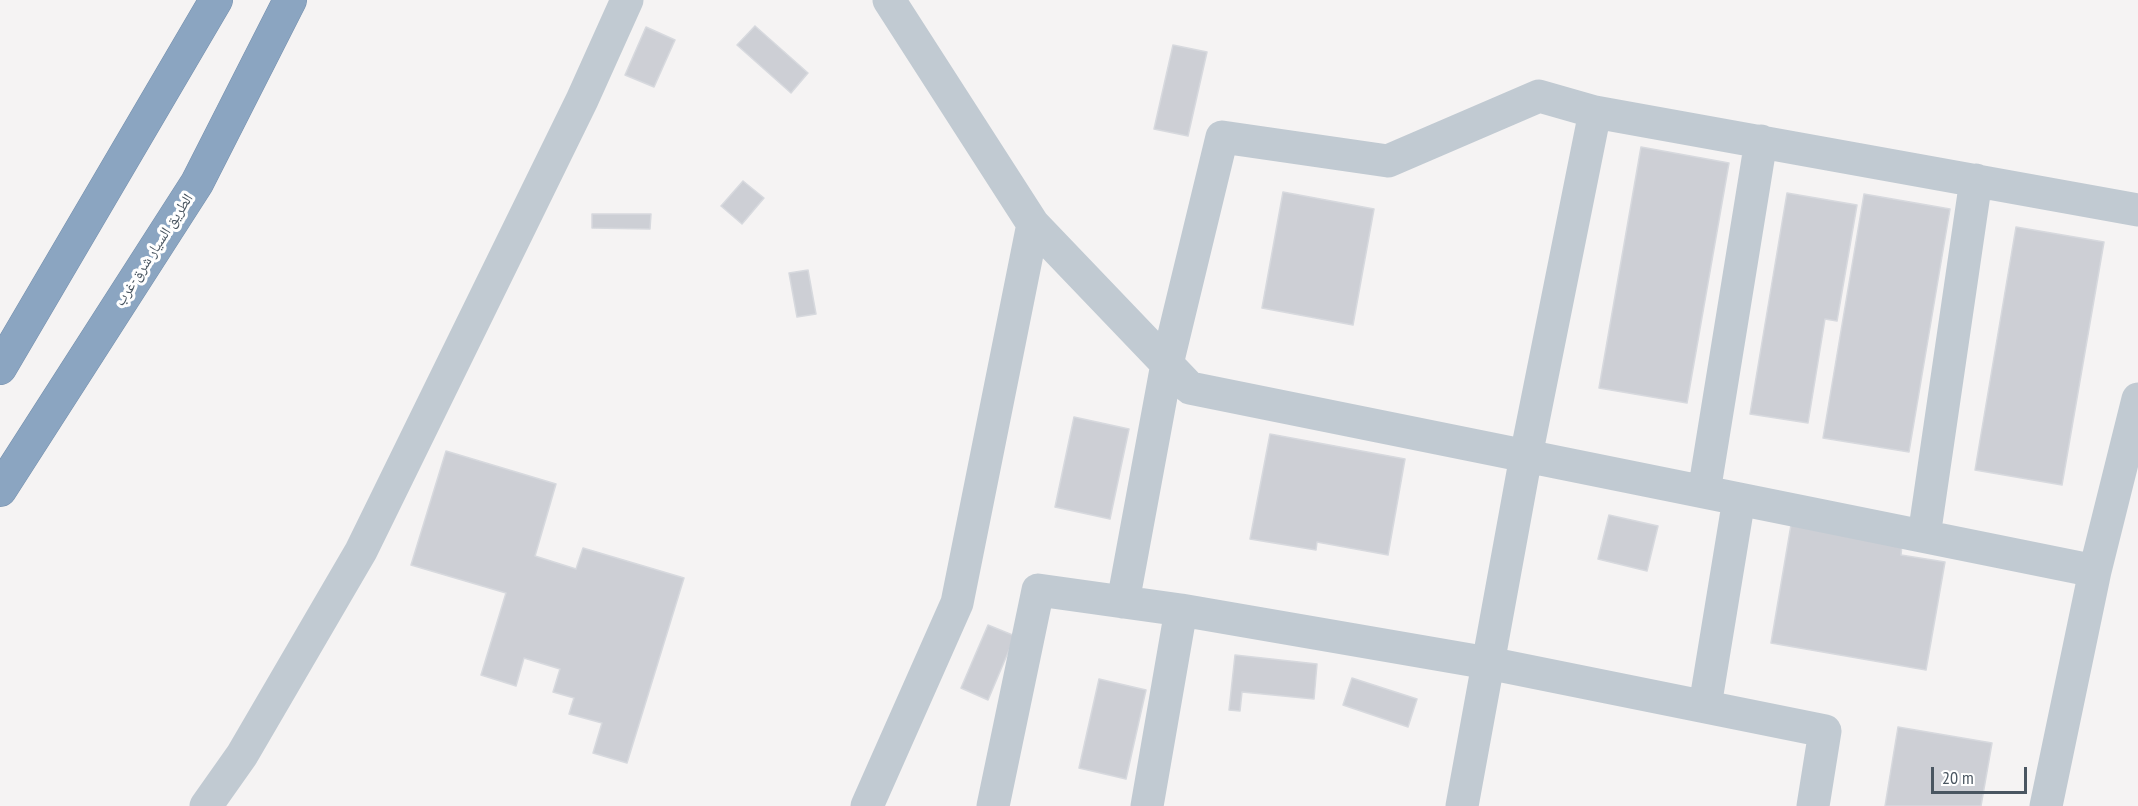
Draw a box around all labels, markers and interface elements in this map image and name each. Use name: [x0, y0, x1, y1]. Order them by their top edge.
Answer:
street label: الطريق السيار شرق-غرب: [111, 190, 197, 310]
scale bar: [1934, 755, 2030, 793]
text: 20 m: [1942, 766, 1974, 789]

